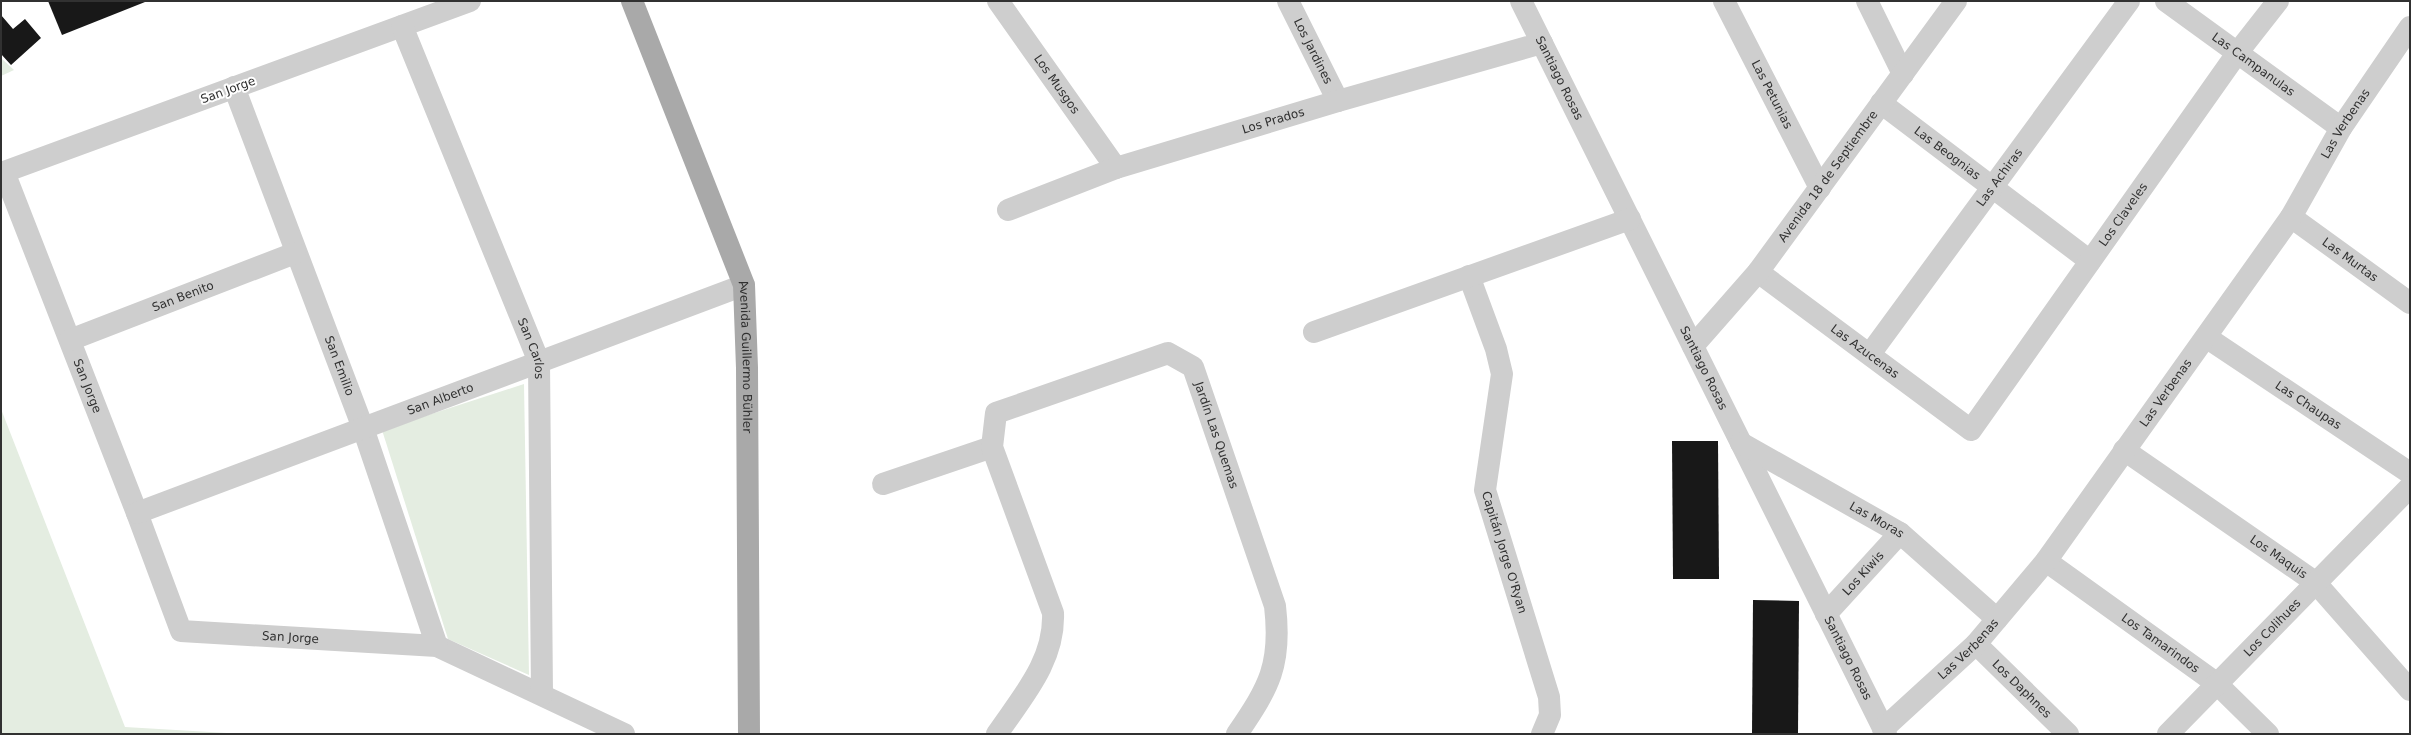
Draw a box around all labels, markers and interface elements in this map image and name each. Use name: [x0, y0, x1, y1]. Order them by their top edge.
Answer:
street label: Los Jardines: [1291, 16, 1335, 86]
street label: Las Campanulas: [2209, 30, 2297, 99]
street label: Santiago Rosas: [1533, 34, 1586, 122]
street label: Los Musgos: [1031, 52, 1083, 117]
street label: Las Petunias: [1749, 58, 1795, 131]
street label: San Jorge: [199, 74, 257, 106]
street label: Las Verbenas: [2318, 86, 2373, 161]
street label: Los Prados: [1240, 105, 1306, 137]
street label: Avenida 18 de Septiembre: [1775, 108, 1881, 245]
street label: Las Beognias: [1911, 124, 1983, 183]
street label: Las Achiras: [1974, 146, 2025, 209]
street label: Los Claveles: [2096, 180, 2150, 249]
street label: Las Murtas: [2320, 235, 2381, 285]
street label: San Benito: [150, 278, 216, 315]
street label: Avenida Guillermo Bühler: [736, 278, 754, 433]
street label: San Carlos: [515, 316, 546, 379]
street label: Las Azucenas: [1828, 321, 1902, 381]
street label: Santiago Rosas: [1677, 324, 1730, 412]
street label: San Emilio: [322, 334, 357, 398]
street label: Las Verbenas: [2137, 356, 2195, 429]
street label: San Jorge: [71, 357, 104, 415]
street label: Las Chaupas: [2273, 378, 2344, 432]
street label: Jardín Las Quemas: [1191, 379, 1241, 490]
street label: San Alberto: [405, 380, 476, 418]
street label: Capitán Jorge O'Ryan: [1479, 489, 1530, 615]
street label: Las Moras: [1847, 499, 1907, 541]
street label: Los Maquis: [2247, 532, 2310, 582]
street label: Los Kiwis: [1840, 549, 1887, 598]
street label: Los Colihues: [2241, 596, 2304, 659]
street label: Los Tamarindos: [2119, 610, 2202, 676]
street label: Santiago Rosas: [1821, 614, 1875, 702]
street label: Las Verbenas: [1935, 616, 2001, 682]
street label: San Jorge: [262, 629, 319, 646]
street label: Los Daphnes: [1989, 657, 2054, 721]

